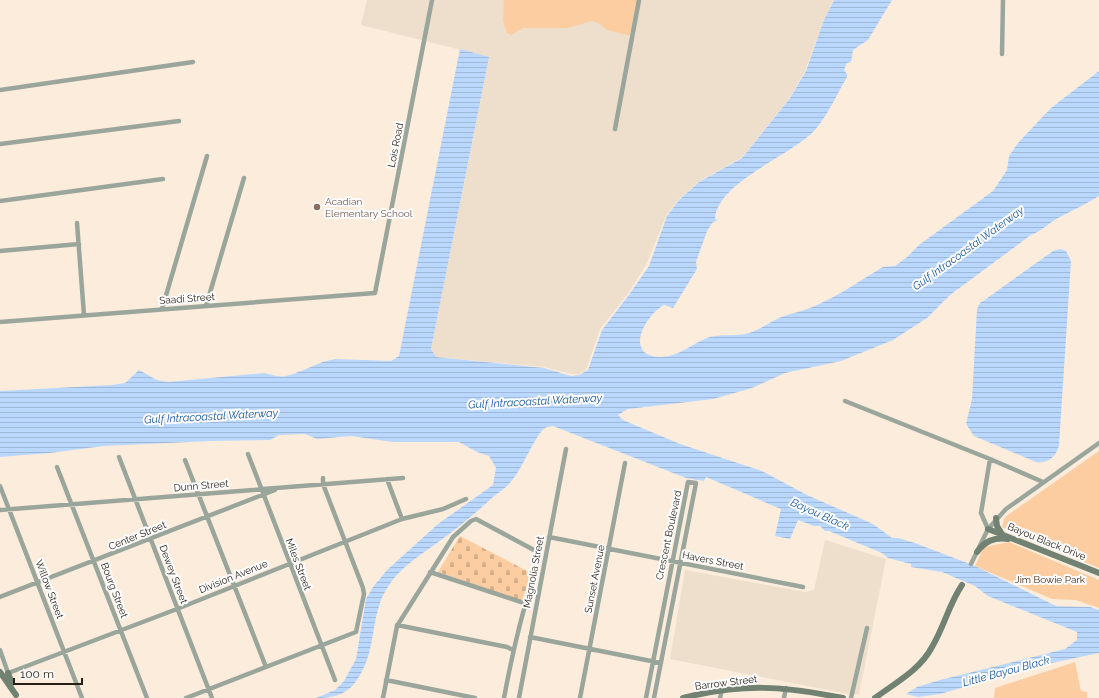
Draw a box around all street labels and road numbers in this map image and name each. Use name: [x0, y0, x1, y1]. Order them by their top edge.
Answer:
street label: Lois Road: [386, 122, 405, 168]
street label: Saadi Street: [159, 291, 216, 306]
street label: Dunn Street: [173, 478, 230, 493]
street label: Crescent Boulevard: [654, 489, 683, 581]
street label: Center Street: [107, 519, 168, 552]
street label: Bayou Black Drive: [1006, 521, 1088, 562]
street label: Magnolia Street: [521, 535, 546, 609]
street label: Miles Street: [284, 537, 314, 592]
street label: Dewey Street: [157, 543, 190, 606]
street label: Sunset Avenue: [582, 544, 607, 614]
street label: Havers Street: [681, 549, 745, 572]
street label: Willow Street: [33, 558, 66, 621]
street label: Division Avenue: [197, 558, 269, 595]
street label: Bourg Street: [99, 561, 130, 620]
street label: Barrow Street: [694, 673, 759, 692]

